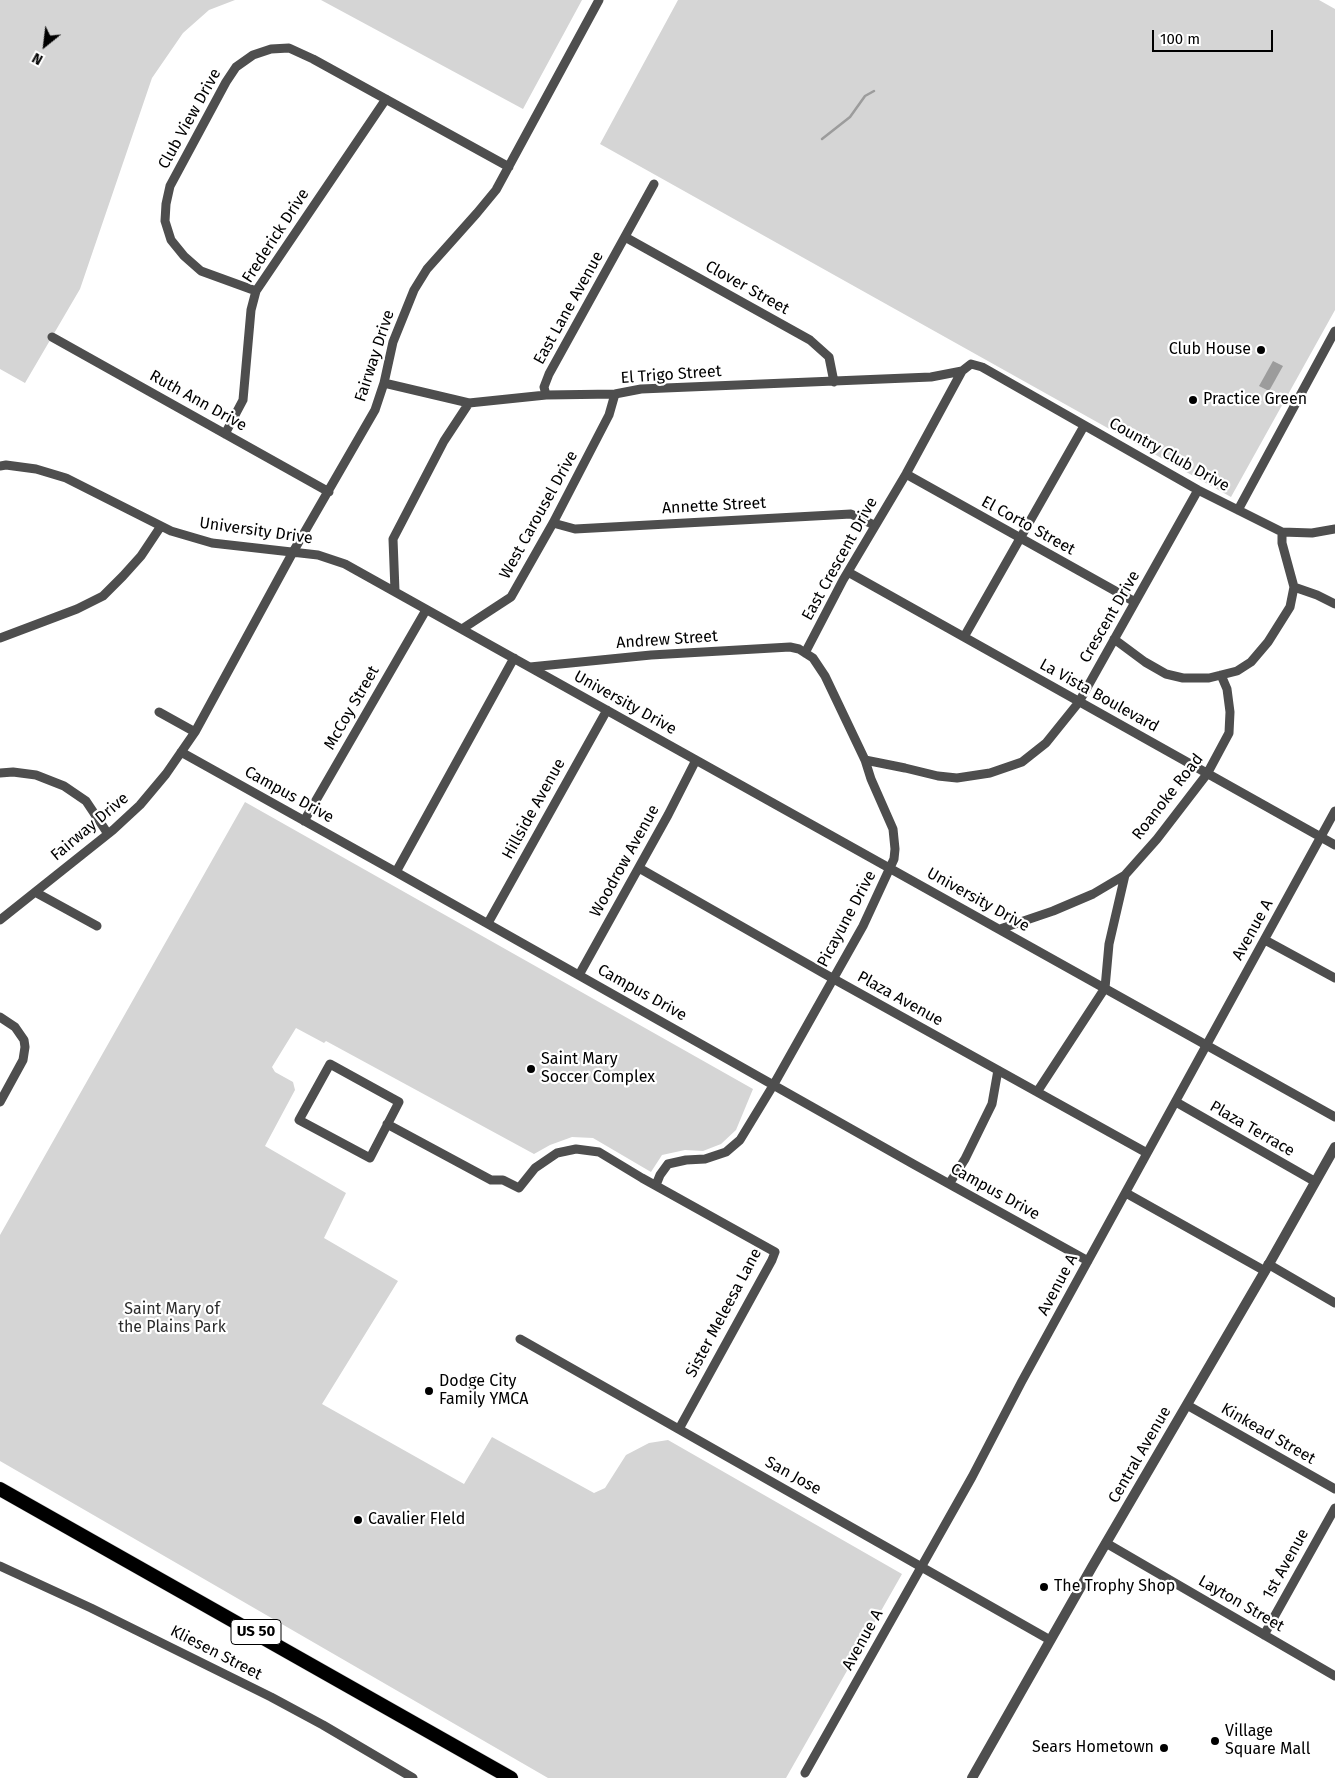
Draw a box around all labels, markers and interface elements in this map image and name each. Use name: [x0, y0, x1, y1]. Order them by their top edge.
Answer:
north arrow: [20, 20, 70, 70]
scale bar: [1155, 20, 1276, 52]
text: 100 m: [1160, 30, 1200, 48]
text: N: [29, 49, 46, 68]
street label: Club View Drive: [154, 65, 226, 173]
street label: Frederick Drive: [238, 185, 314, 287]
street label: East Lane Avenue: [530, 248, 608, 368]
street label: Clover Street: [702, 257, 792, 319]
street label: Fairway Drive: [351, 308, 399, 404]
place label: Club House: [1169, 340, 1251, 360]
marker: Club House: [1255, 344, 1267, 356]
street label: El Trigo Street: [620, 362, 722, 388]
street label: Ruth Ann Drive: [146, 366, 250, 436]
place label: Practice Green: [1203, 390, 1307, 410]
marker: Practice Green: [1187, 394, 1199, 406]
street label: Country Club Drive: [1105, 414, 1233, 496]
street label: West Carousel Drive: [496, 447, 582, 583]
street label: El Corto Street: [978, 492, 1078, 560]
street label: Annette Street: [661, 494, 767, 518]
street label: East Crescent Drive: [798, 494, 882, 624]
street label: University Drive: [198, 514, 314, 548]
street label: Crescent Drive: [1076, 567, 1144, 667]
street label: Andrew Street: [616, 627, 718, 653]
street label: La Vista Boulevard: [1036, 655, 1162, 737]
street label: McCoy Street: [320, 663, 384, 753]
street label: University Drive: [570, 667, 680, 739]
street label: Roanoke Road: [1128, 750, 1208, 844]
street label: Hillside Avenue: [498, 755, 570, 863]
street label: Campus Drive: [241, 763, 337, 827]
street label: Fairway Drive: [47, 789, 133, 865]
street label: Woodrow Avenue: [586, 802, 664, 920]
street label: University Drive: [923, 864, 1033, 936]
street label: Picayune Drive: [813, 867, 881, 971]
street label: Avenue A: [1228, 896, 1278, 964]
street label: Campus Drive: [594, 961, 690, 1025]
street label: Plaza Avenue: [854, 968, 946, 1030]
place label: Saint Mary Soccer Complex: [541, 1050, 655, 1088]
marker: Saint Mary Soccer Complex: [525, 1063, 537, 1075]
street label: Plaza Terrace: [1206, 1097, 1298, 1161]
street label: Campus Drive: [947, 1160, 1043, 1224]
street label: Sister Meleesa Lane: [682, 1245, 766, 1381]
street label: Avenue A: [1034, 1251, 1082, 1319]
park label: Saint Mary of the Plains Park: [118, 1300, 226, 1338]
place label: Dodge City Family YMCA: [439, 1372, 528, 1410]
marker: Dodge City Family YMCA: [423, 1385, 435, 1397]
street label: Kinkead Street: [1217, 1399, 1319, 1469]
street label: Central Avenue: [1105, 1403, 1175, 1507]
street label: San Jose: [761, 1453, 825, 1499]
place label: Cavalier FIeld: [368, 1510, 465, 1530]
marker: Cavalier FIeld: [352, 1514, 364, 1526]
street label: 1st Avenue: [1259, 1525, 1313, 1603]
street label: Layton Street: [1195, 1572, 1287, 1636]
place label: The Trophy Shop: [1054, 1577, 1175, 1597]
marker: The Trophy Shop: [1038, 1581, 1050, 1593]
street label: Avenue A: [838, 1606, 888, 1674]
road number: US 50: [231, 1620, 281, 1644]
street label: Kliesen Street: [167, 1622, 265, 1684]
place label: Village Square Mall: [1225, 1722, 1310, 1760]
marker: Village Square Mall: [1209, 1735, 1221, 1747]
place label: Sears Hometown: [1032, 1738, 1154, 1758]
marker: Sears Hometown: [1158, 1742, 1170, 1754]

